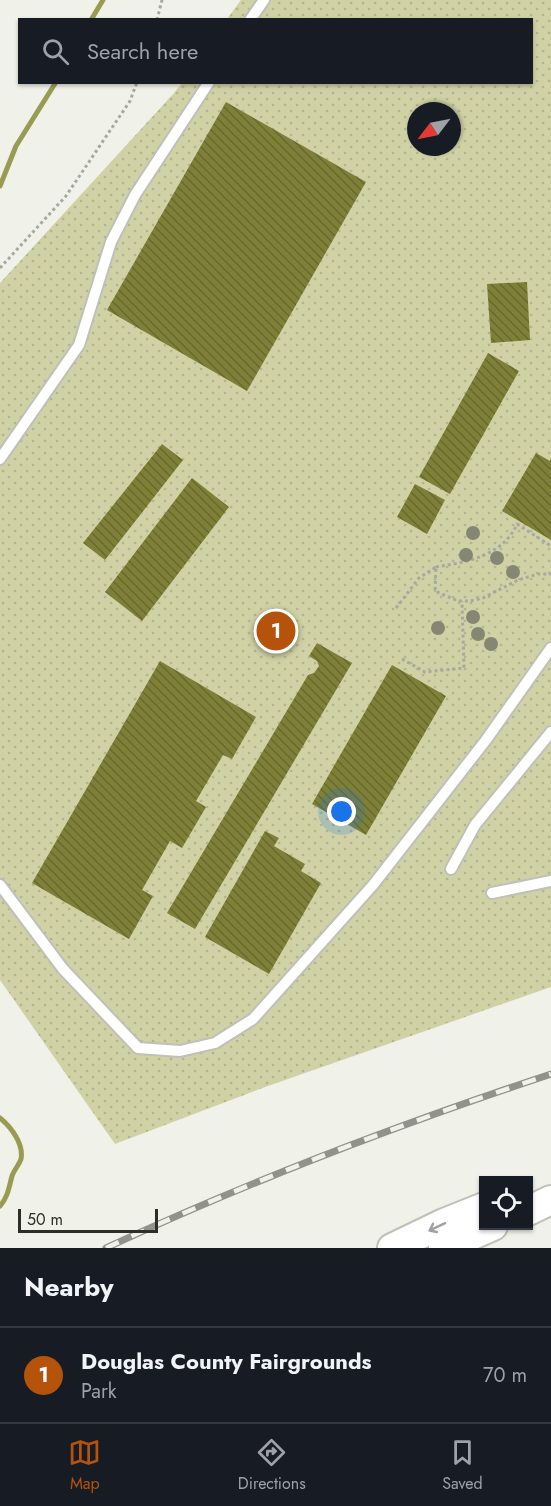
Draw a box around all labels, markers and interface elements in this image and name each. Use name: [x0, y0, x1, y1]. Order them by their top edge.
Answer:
search box: [18, 18, 533, 84]
icon: search: [39, 35, 72, 68]
text: Search here: [87, 35, 198, 67]
north arrow: [407, 102, 461, 156]
pin: 1: [256, 608, 296, 654]
your location: [327, 797, 356, 826]
map controls: [479, 1176, 533, 1230]
button: locate: [479, 1176, 533, 1230]
scale bar: [18, 1206, 158, 1234]
text: 50 m: [27, 1208, 63, 1231]
one-way arrow: [428, 1222, 446, 1233]
text: Nearby: [24, 1268, 113, 1306]
text: Douglas County Fairgrounds: [81, 1345, 372, 1377]
text: 1: [38, 1361, 49, 1390]
text: 70 m: [483, 1361, 527, 1390]
text: Park: [81, 1377, 117, 1406]
tab: Map: [68, 1436, 101, 1495]
tab: Directions: [238, 1436, 306, 1495]
tab: Saved: [442, 1436, 483, 1495]

